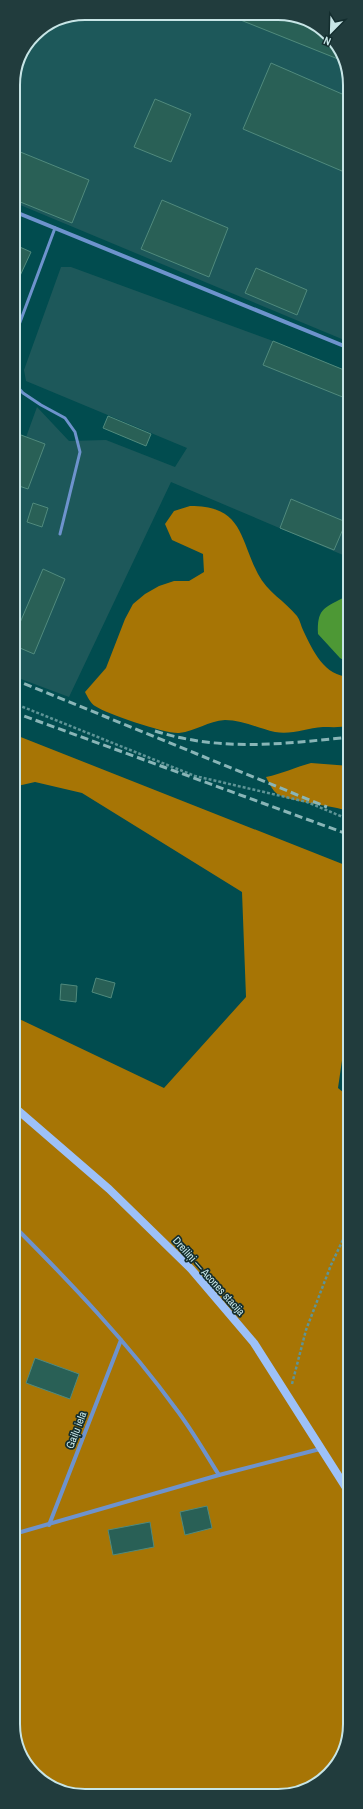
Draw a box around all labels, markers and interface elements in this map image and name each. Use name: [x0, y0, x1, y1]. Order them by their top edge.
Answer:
north arrow: [311, 12, 351, 52]
text: N: [321, 33, 333, 49]
street label: Dreiliņi — Acones stacija: [170, 1234, 248, 1318]
street label: Gaiļu iela: [63, 1409, 89, 1451]

